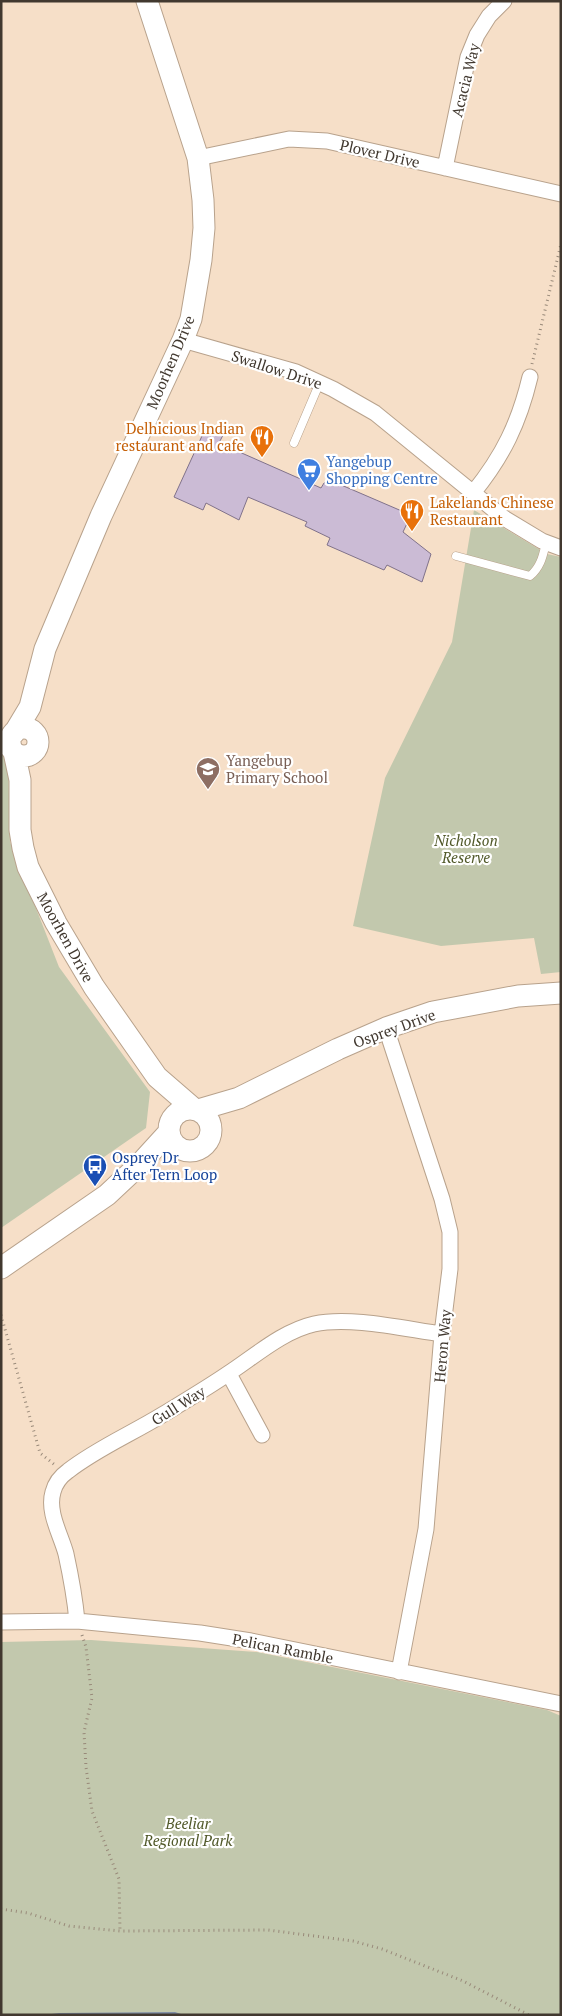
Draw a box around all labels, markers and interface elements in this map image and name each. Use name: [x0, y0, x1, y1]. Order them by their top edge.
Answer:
street label: Acacia Way: [446, 41, 484, 119]
street label: Plover Drive: [338, 134, 422, 172]
street label: Moorhen Drive: [141, 312, 199, 412]
street label: Swallow Drive: [229, 345, 325, 393]
place label: Delhicious Indian restaurant and cafe: [116, 418, 244, 455]
restaurant icon: Delhicious Indian restaurant and cafe: [249, 424, 275, 458]
place label: Yangebup Shopping Centre: [326, 451, 438, 488]
supermarket icon: Yangebup Shopping Centre: [296, 457, 322, 491]
place label: Lakelands Chinese Restaurant: [430, 492, 554, 529]
restaurant icon: Lakelands Chinese Restaurant: [399, 498, 425, 532]
place label: Yangebup Primary School: [226, 750, 328, 787]
school or university icon: Yangebup Primary School: [195, 756, 221, 790]
park label: Nicholson Reserve: [433, 830, 498, 867]
street label: Moorhen Drive: [33, 888, 99, 986]
street label: Osprey Drive: [350, 1004, 438, 1052]
place label: Osprey Dr After Tern Loop: [112, 1147, 217, 1184]
bus stop icon: Osprey Dr After Tern Loop: [82, 1153, 108, 1187]
street label: Heron Way: [429, 1308, 455, 1383]
street label: Gull Way: [147, 1380, 209, 1429]
street label: Pelican Ramble: [231, 1628, 335, 1668]
park label: Beeliar Regional Park: [143, 1813, 233, 1850]

